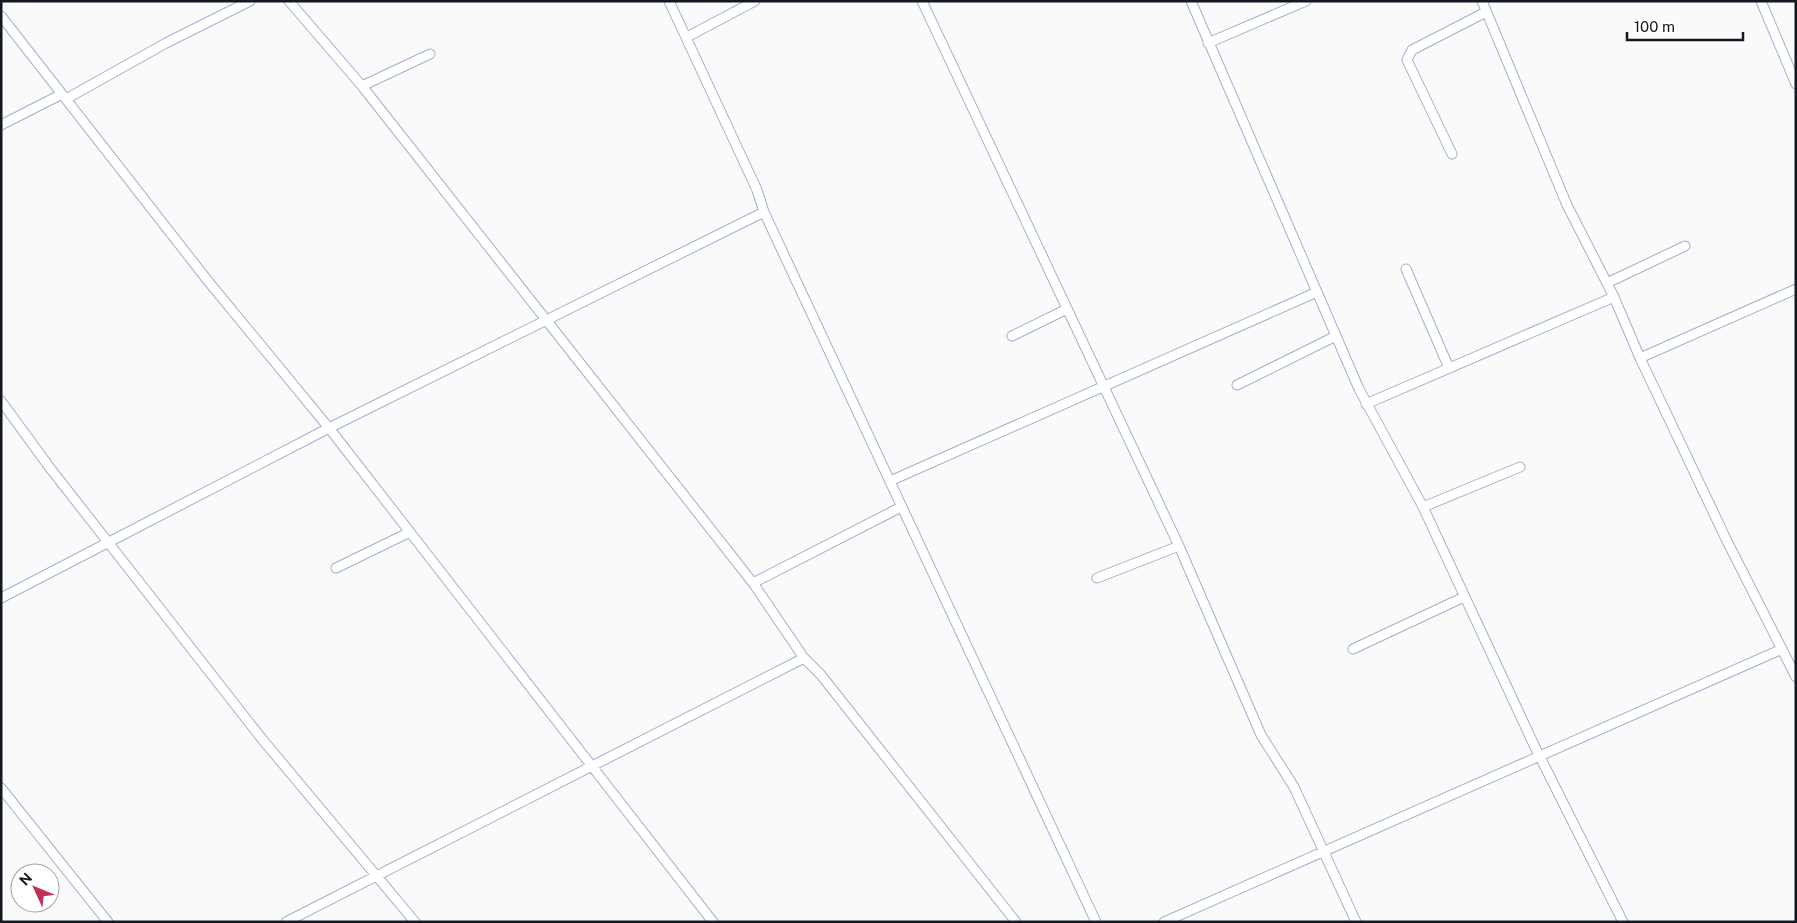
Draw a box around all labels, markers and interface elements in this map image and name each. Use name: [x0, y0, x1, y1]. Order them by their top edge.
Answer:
scale bar: [1627, 10, 1743, 42]
text: 100 m: [1634, 18, 1675, 35]
north arrow: [10, 863, 60, 913]
text: N: [16, 869, 35, 888]

